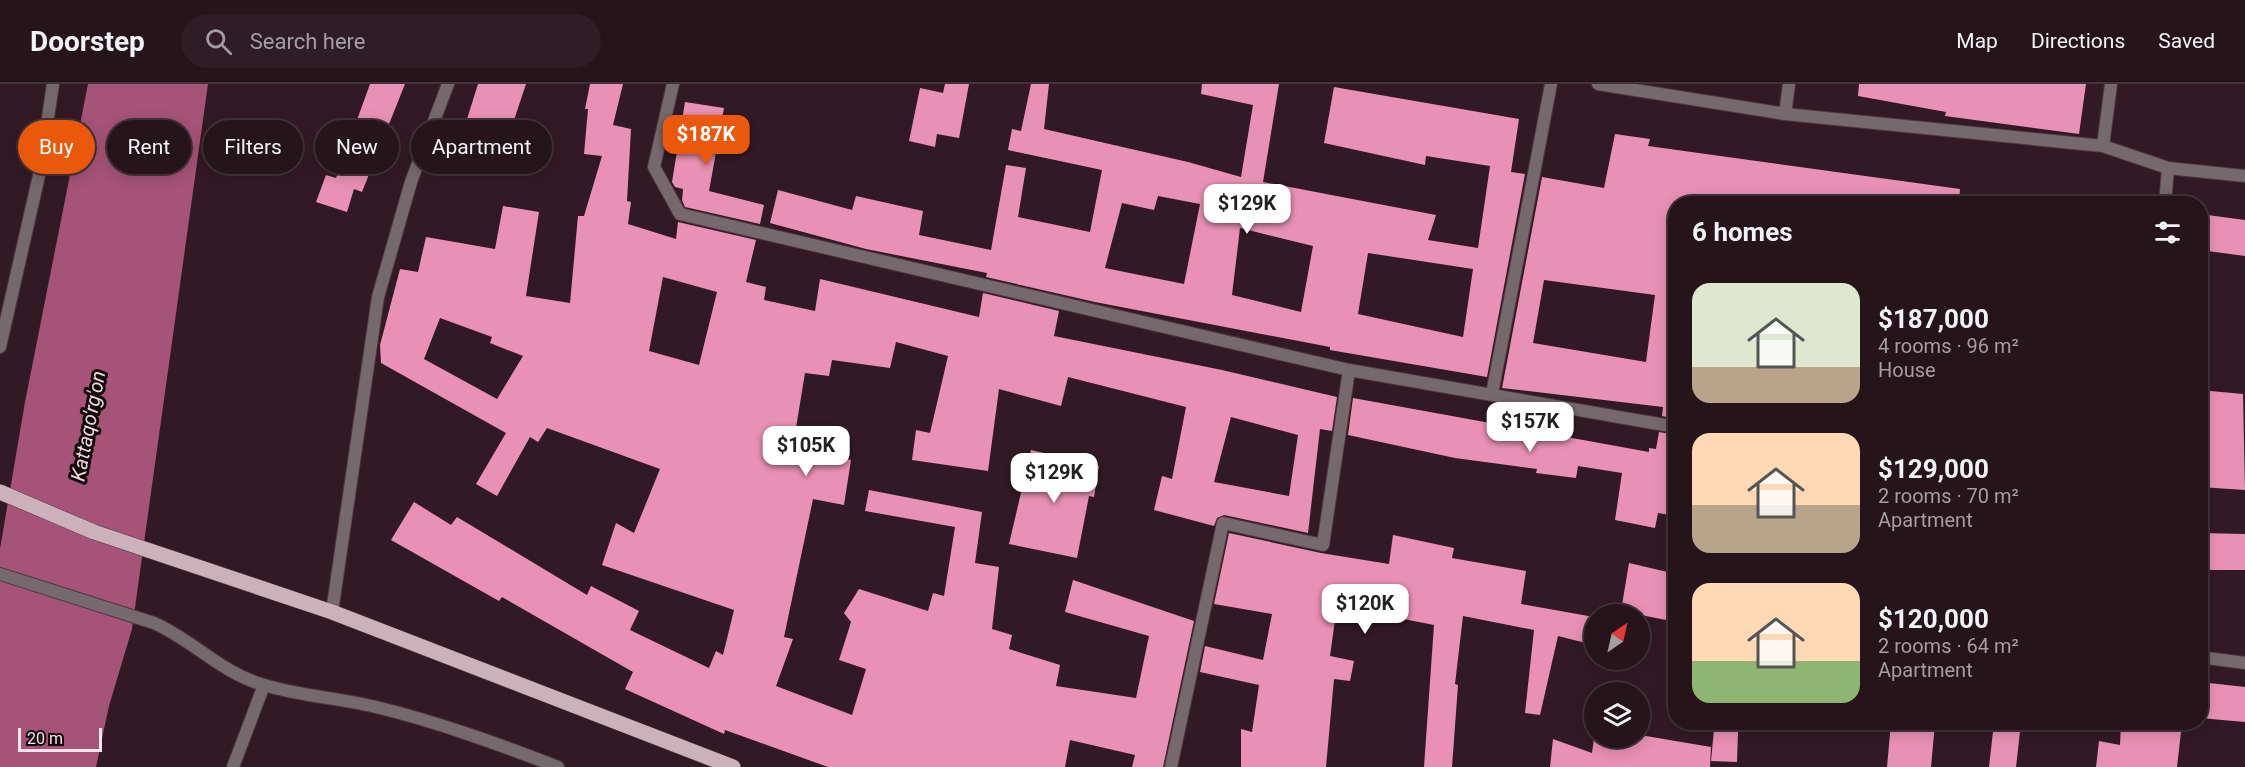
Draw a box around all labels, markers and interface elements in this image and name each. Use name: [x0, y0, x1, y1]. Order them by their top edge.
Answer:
search box: [181, 14, 601, 68]
text: Doorstep: [30, 25, 145, 58]
icon: search: [202, 25, 235, 58]
text: Search here: [250, 29, 366, 54]
text: Map: [1956, 29, 1998, 53]
text: Directions: [2031, 29, 2125, 53]
text: Saved: [2158, 29, 2215, 53]
pin: $187K: [664, 115, 748, 166]
chip: Buy: [18, 120, 95, 174]
chip: Rent: [107, 120, 191, 174]
chip: Filters: [203, 120, 303, 174]
chip: New: [315, 120, 399, 174]
chip: Apartment: [411, 120, 552, 174]
text: $187K: [677, 122, 735, 146]
pin: $129K: [1205, 184, 1289, 235]
text: $129K: [1218, 191, 1276, 215]
icon: filters: [2151, 216, 2184, 249]
text: 6 homes: [1692, 217, 1793, 247]
text: $187,000: [1878, 304, 1989, 334]
icon: home: [1740, 307, 1812, 379]
text: 4 rooms · 96 m²: [1878, 334, 2019, 358]
text: House: [1878, 358, 1936, 382]
water label: Kattaqo'rg'on: [66, 369, 110, 483]
pin: $157K: [1488, 402, 1572, 453]
text: $157K: [1501, 409, 1559, 433]
pin: $105K: [764, 426, 848, 477]
text: $105K: [777, 433, 835, 457]
pin: $129K: [1012, 453, 1096, 504]
text: $129,000: [1878, 454, 1989, 484]
icon: home: [1740, 457, 1812, 529]
text: $129K: [1025, 460, 1083, 484]
text: 2 rooms · 70 m²: [1878, 484, 2019, 508]
text: Apartment: [1878, 508, 1973, 532]
pin: $120K: [1323, 584, 1407, 635]
text: $120K: [1336, 591, 1394, 615]
north arrow: [1584, 604, 1650, 670]
map controls: [1584, 604, 1650, 748]
text: $120,000: [1878, 604, 1989, 634]
icon: home: [1740, 607, 1812, 679]
text: 2 rooms · 64 m²: [1878, 634, 2019, 658]
text: Apartment: [1878, 658, 1973, 682]
button: layers: [1584, 682, 1650, 748]
scale bar: [18, 725, 102, 752]
text: 20 m: [27, 729, 63, 748]

